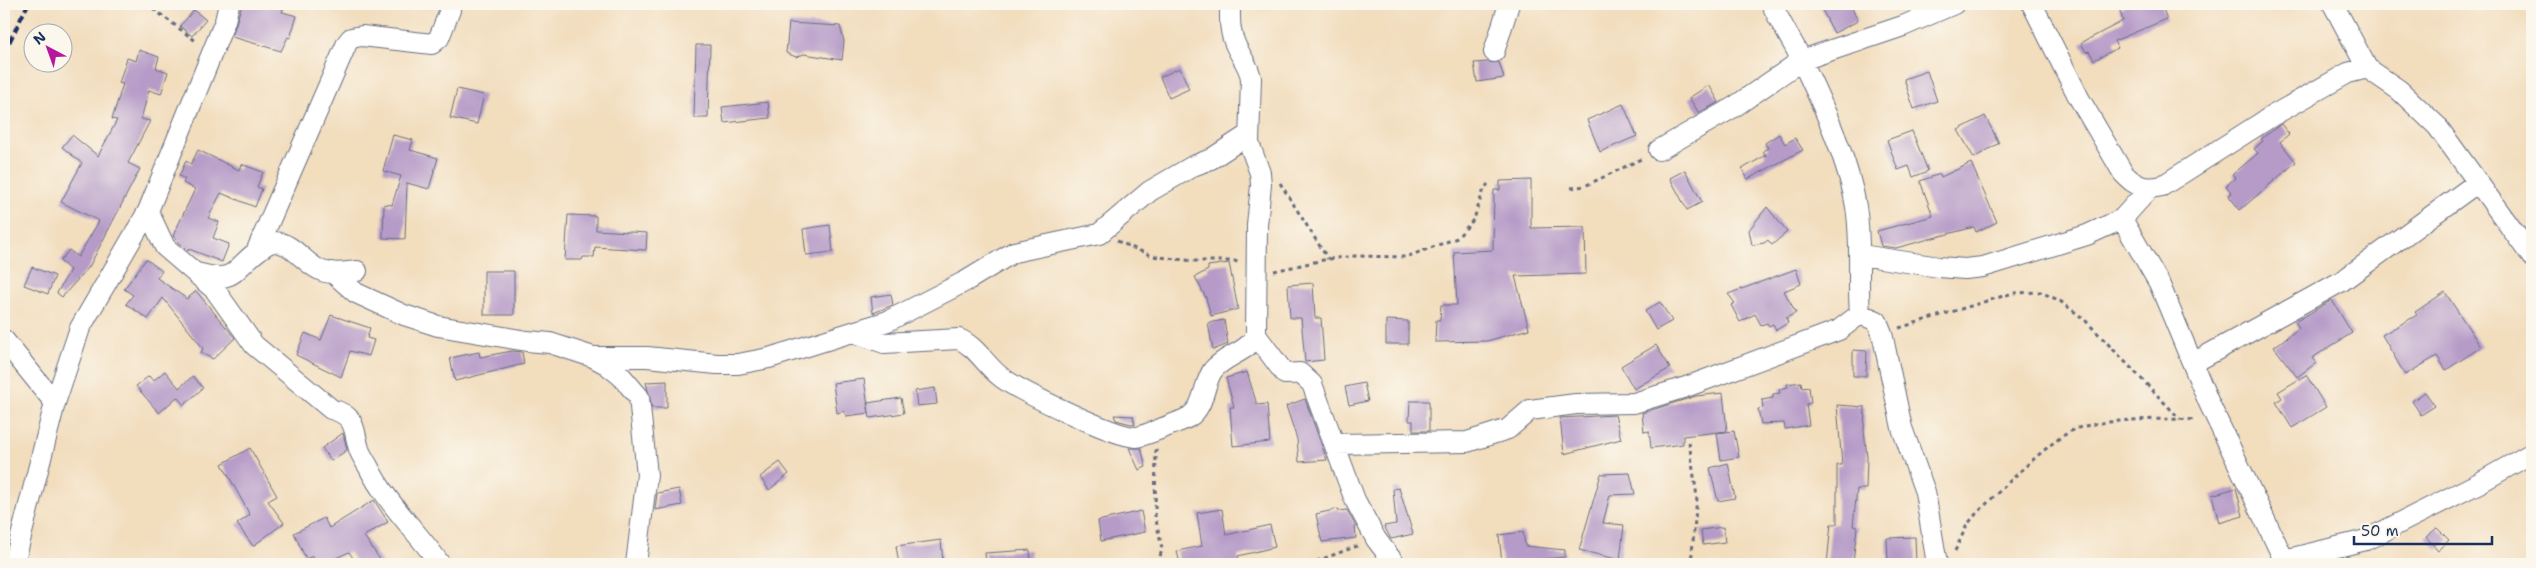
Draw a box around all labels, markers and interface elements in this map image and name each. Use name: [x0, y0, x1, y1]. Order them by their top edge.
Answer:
north arrow: [22, 22, 72, 72]
text: N: [29, 28, 50, 49]
scale bar: [2354, 513, 2491, 545]
text: 50 m: [2361, 521, 2399, 541]

